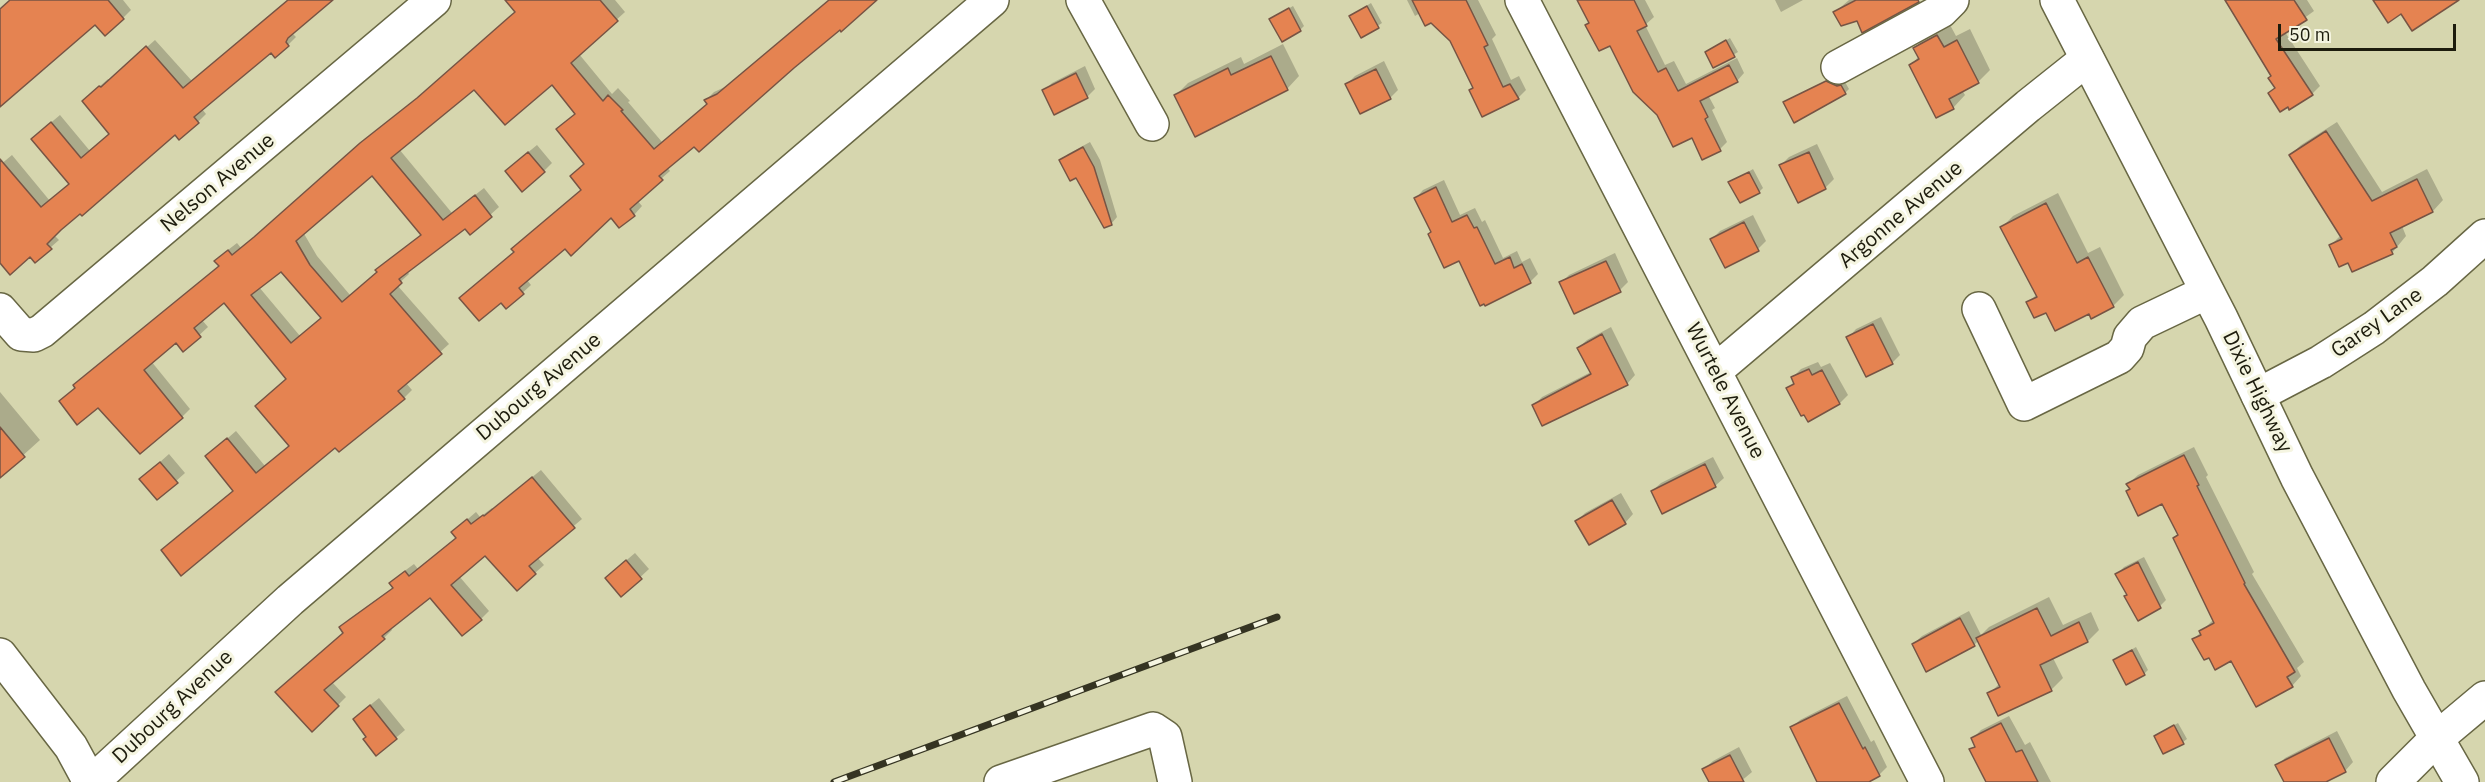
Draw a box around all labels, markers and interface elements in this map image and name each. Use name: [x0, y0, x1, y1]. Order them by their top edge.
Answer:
scale bar: [2281, 12, 2460, 50]
text: 50 m: [2289, 23, 2331, 46]
street label: Nelson Avenue: [156, 128, 280, 238]
street label: Argonne Avenue: [1834, 156, 1968, 274]
street label: Garey Lane: [2327, 282, 2427, 364]
street label: Wurtele Avenue: [1680, 319, 1770, 463]
street label: Dubourg Avenue: [471, 327, 607, 447]
street label: Dixie Highway: [2217, 327, 2297, 457]
street label: Dubourg Avenue: [108, 645, 238, 769]

